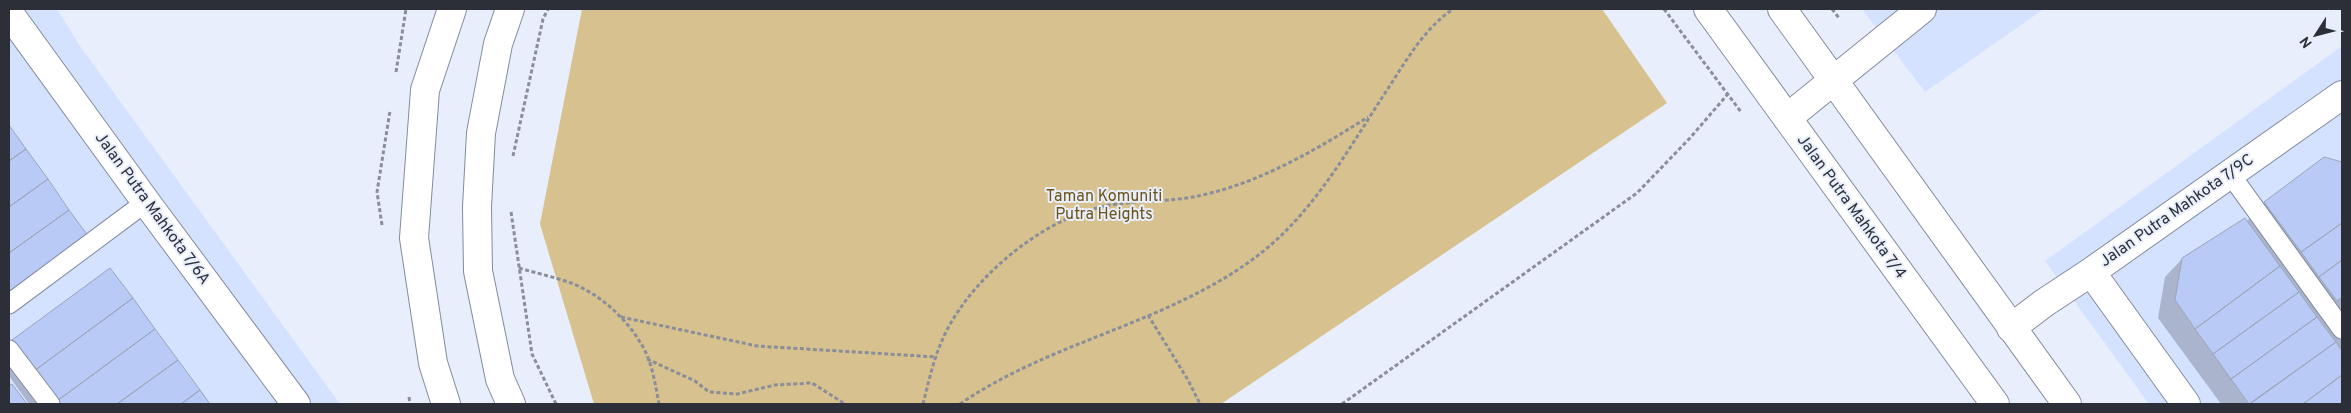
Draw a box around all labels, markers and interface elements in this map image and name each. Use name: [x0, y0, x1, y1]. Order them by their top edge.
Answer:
north arrow: [2291, 10, 2341, 60]
text: N: [2297, 33, 2317, 51]
street label: Jalan Putra Mahkota 7/6A: [90, 129, 214, 289]
street label: Jalan Putra Mahkota 7/4: [1792, 131, 1910, 283]
street label: Jalan Putra Mahkota 7/9C: [2096, 150, 2258, 272]
park label: Taman Komuniti Putra Heights: [1046, 187, 1162, 225]

